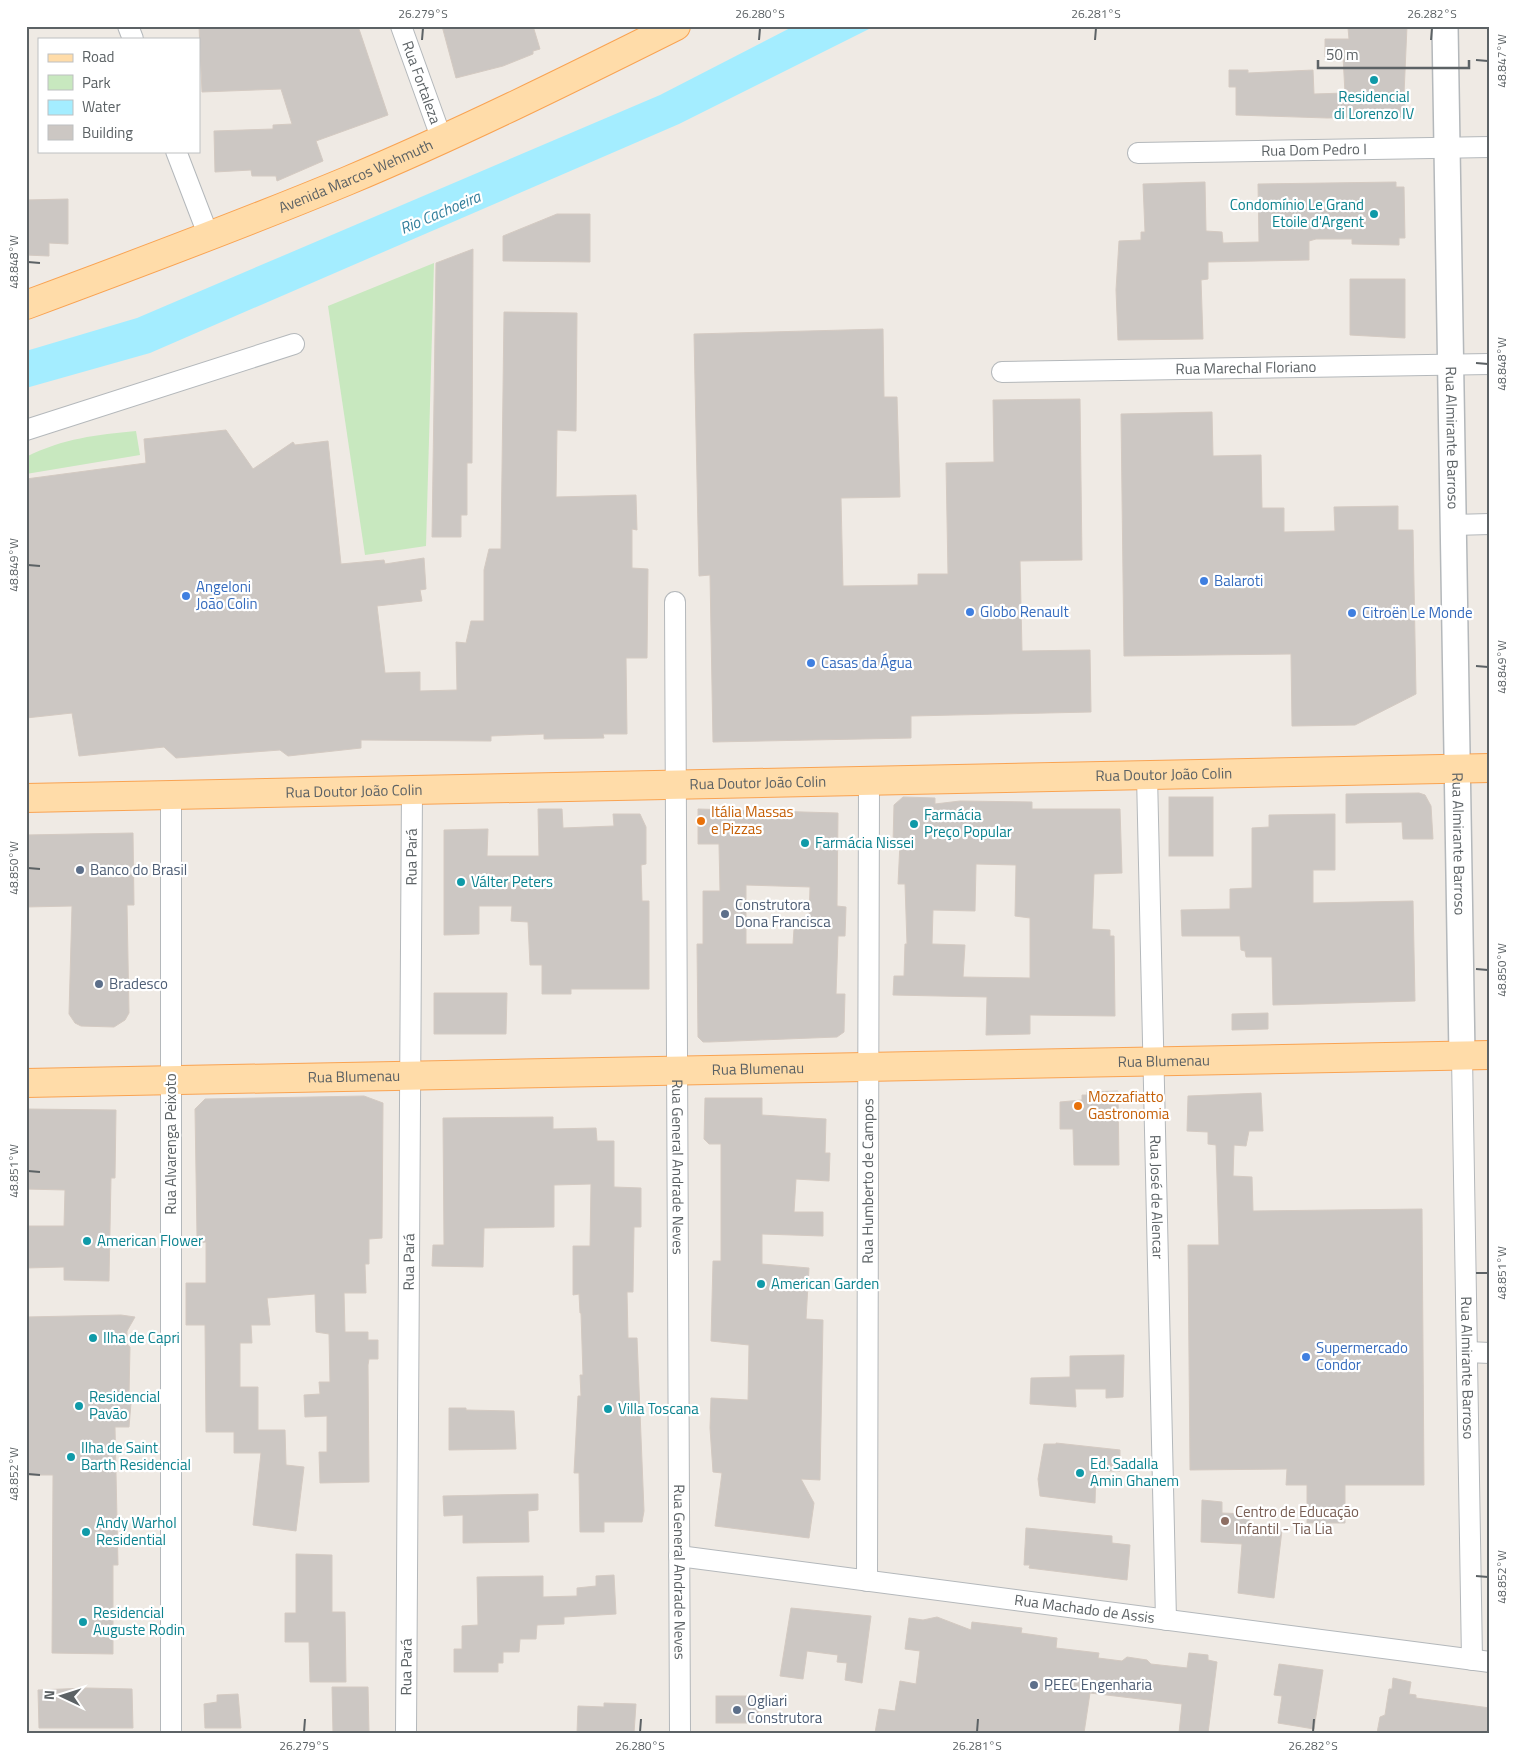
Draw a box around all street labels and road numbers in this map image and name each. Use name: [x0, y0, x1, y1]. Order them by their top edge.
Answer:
street label: Rua Fortaleza: [396, 38, 447, 128]
street label: Avenida Marcos Wehmuth: [275, 133, 437, 219]
street label: Rua Dom Pedro I: [1261, 137, 1367, 162]
street label: Rua Marechal Floriano: [1175, 355, 1317, 380]
street label: Rua Almirante Barroso: [1440, 366, 1465, 510]
street label: Rua Doutor João Colin: [1095, 761, 1232, 787]
street label: Rua Doutor João Colin: [689, 770, 827, 795]
street label: Rua Almirante Barroso: [1446, 772, 1472, 916]
street label: Rua Doutor João Colin: [285, 778, 423, 804]
street label: Rua Pará: [399, 828, 423, 886]
street label: Rua Blumenau: [1117, 1048, 1210, 1073]
street label: Rua Blumenau: [711, 1056, 804, 1081]
street label: Rua Blumenau: [308, 1064, 400, 1089]
street label: Rua Alvarenga Peixoto: [159, 1073, 182, 1215]
street label: Rua General Andrade Neves: [666, 1079, 690, 1255]
street label: Rua Humberto de Campos: [856, 1098, 879, 1264]
street label: Rua José de Alencar: [1144, 1135, 1170, 1259]
street label: Rua Pará: [397, 1233, 420, 1291]
street label: Rua Almirante Barroso: [1455, 1296, 1480, 1440]
street label: Rua General Andrade Neves: [668, 1484, 692, 1660]
street label: Rua Machado de Assis: [1013, 1588, 1156, 1629]
street label: Rua Pará: [394, 1638, 418, 1696]

